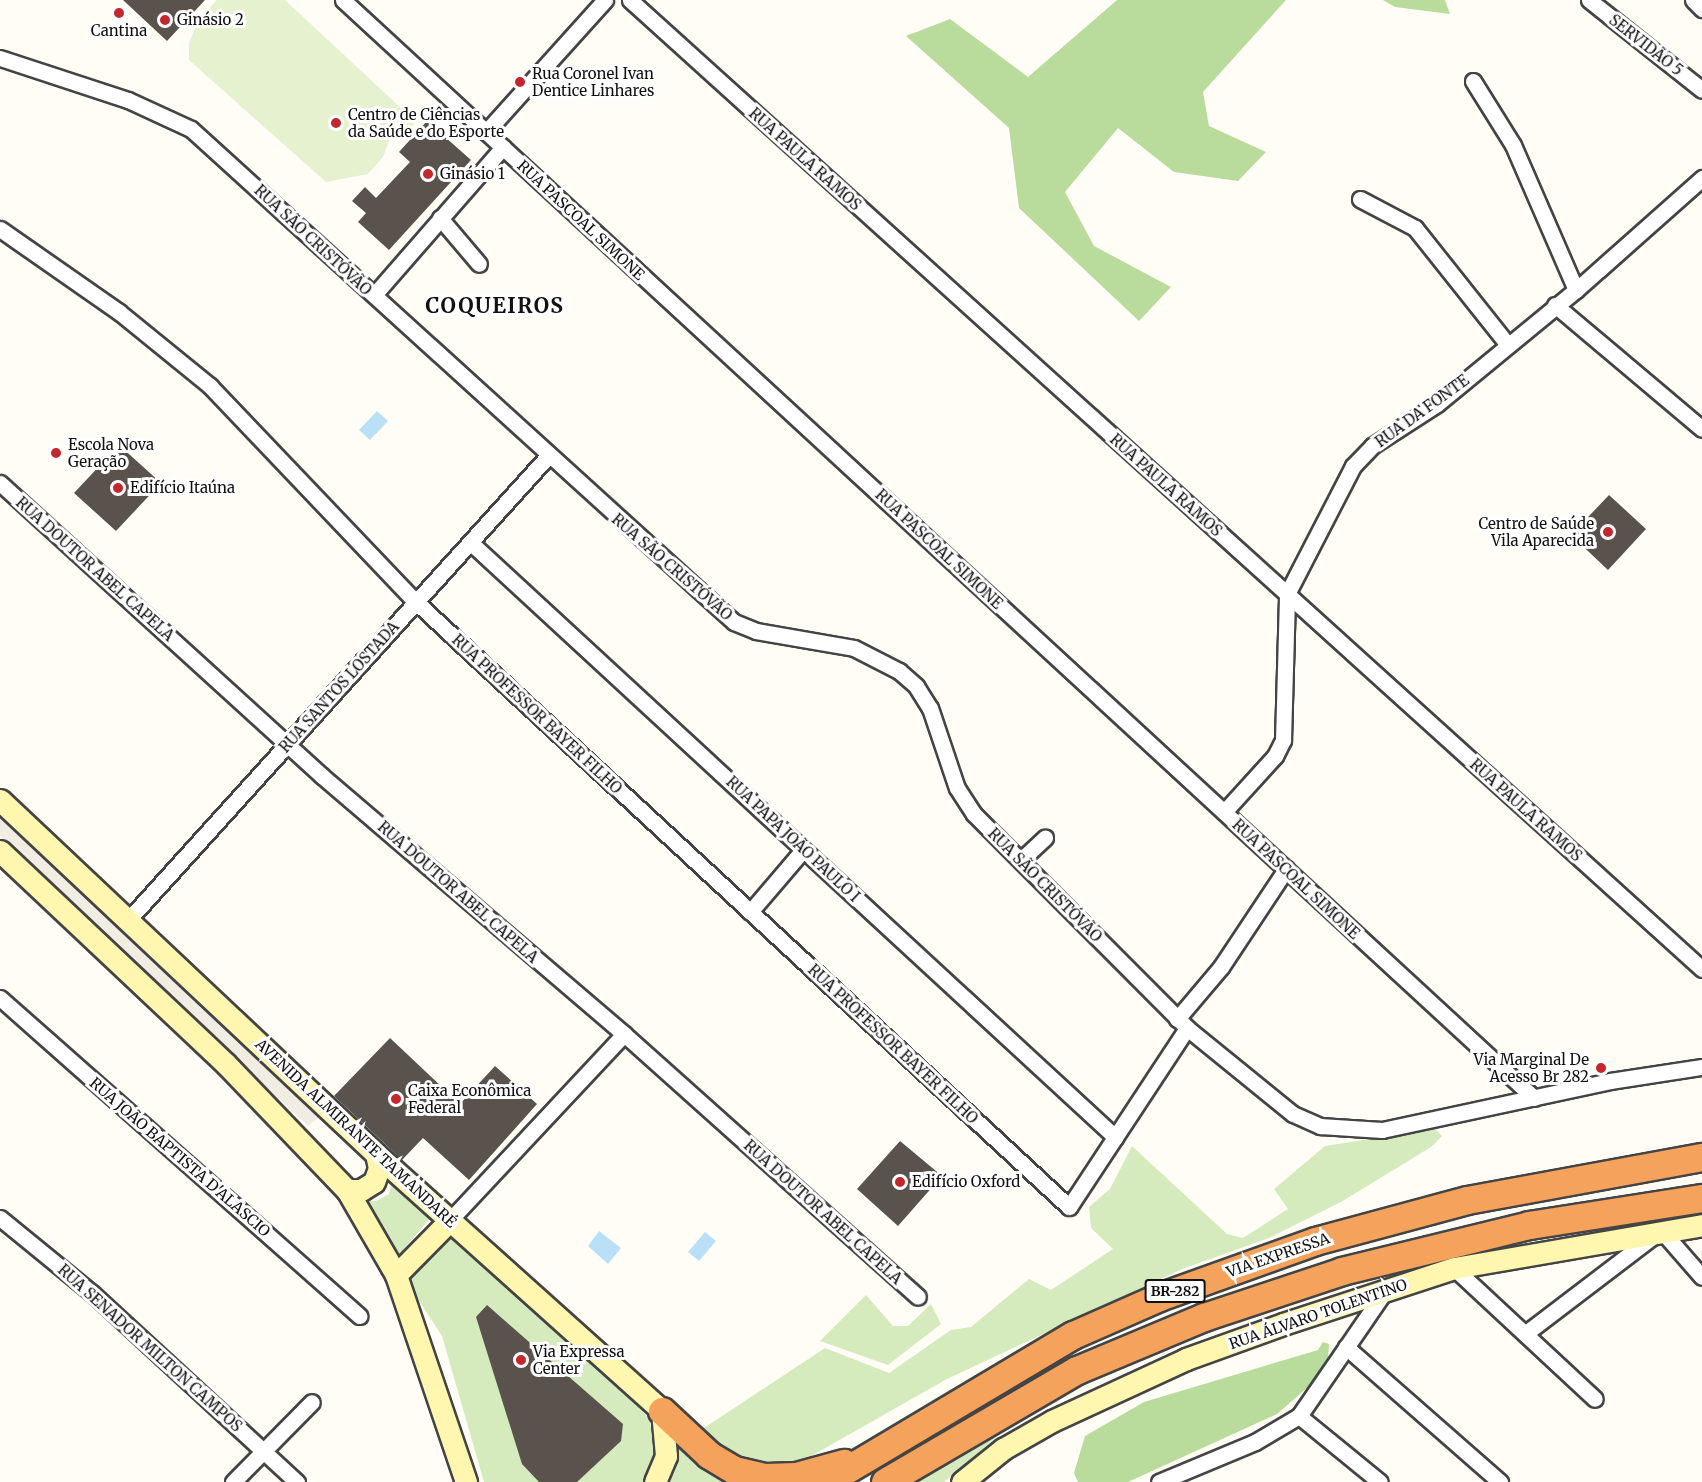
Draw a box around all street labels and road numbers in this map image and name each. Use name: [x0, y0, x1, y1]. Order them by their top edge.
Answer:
street label: SERVIDÃO 5: [1606, 11, 1686, 79]
street label: RUA PAULA RAMOS: [745, 104, 865, 214]
street label: RUA PASCOAL SIMONE: [514, 156, 648, 284]
street label: RUA SÃO CRISTÓVÃO: [251, 181, 375, 299]
street label: RUA DA FONTE: [1372, 371, 1472, 451]
street label: RUA PAULA RAMOS: [1106, 430, 1226, 540]
street label: RUA PASCOAL SIMONE: [872, 485, 1006, 613]
street label: RUA DOUTOR ABEL CAPELA: [12, 493, 178, 645]
street label: RUA SÃO CRISTÓVÃO: [608, 510, 736, 624]
street label: RUA SANTOS LOSTADA: [275, 618, 403, 756]
street label: RUA PROFESSOR BAYER FILHO: [448, 631, 626, 797]
street label: RUA PAULA RAMOS: [1466, 755, 1586, 865]
street label: RUA PAPA JOÃO PAULO I: [723, 773, 863, 905]
street label: RUA PASCOAL SIMONE: [1229, 815, 1363, 943]
street label: RUA DOUTOR ABEL CAPELA: [374, 818, 542, 966]
street label: RUA SÃO CRISTÓVÃO: [984, 824, 1106, 946]
street label: RUA PROFESSOR BAYER FILHO: [804, 961, 982, 1127]
street label: AVENIDA ALMIRANTE TAMANDARÉ: [252, 1035, 460, 1231]
street label: RUA JOÃO BAPTISTA D'ALASCIO: [86, 1074, 274, 1240]
street label: RUA DOUTOR ABEL CAPELA: [740, 1136, 906, 1288]
street label: VIA EXPRESSA: [1224, 1229, 1332, 1281]
street label: RUA SENADOR MILTON CAMPOS: [54, 1261, 246, 1435]
street label: RUA ÁLVARO TOLENTINO: [1227, 1275, 1409, 1353]
road number: BR-282: [1144, 1280, 1206, 1302]

